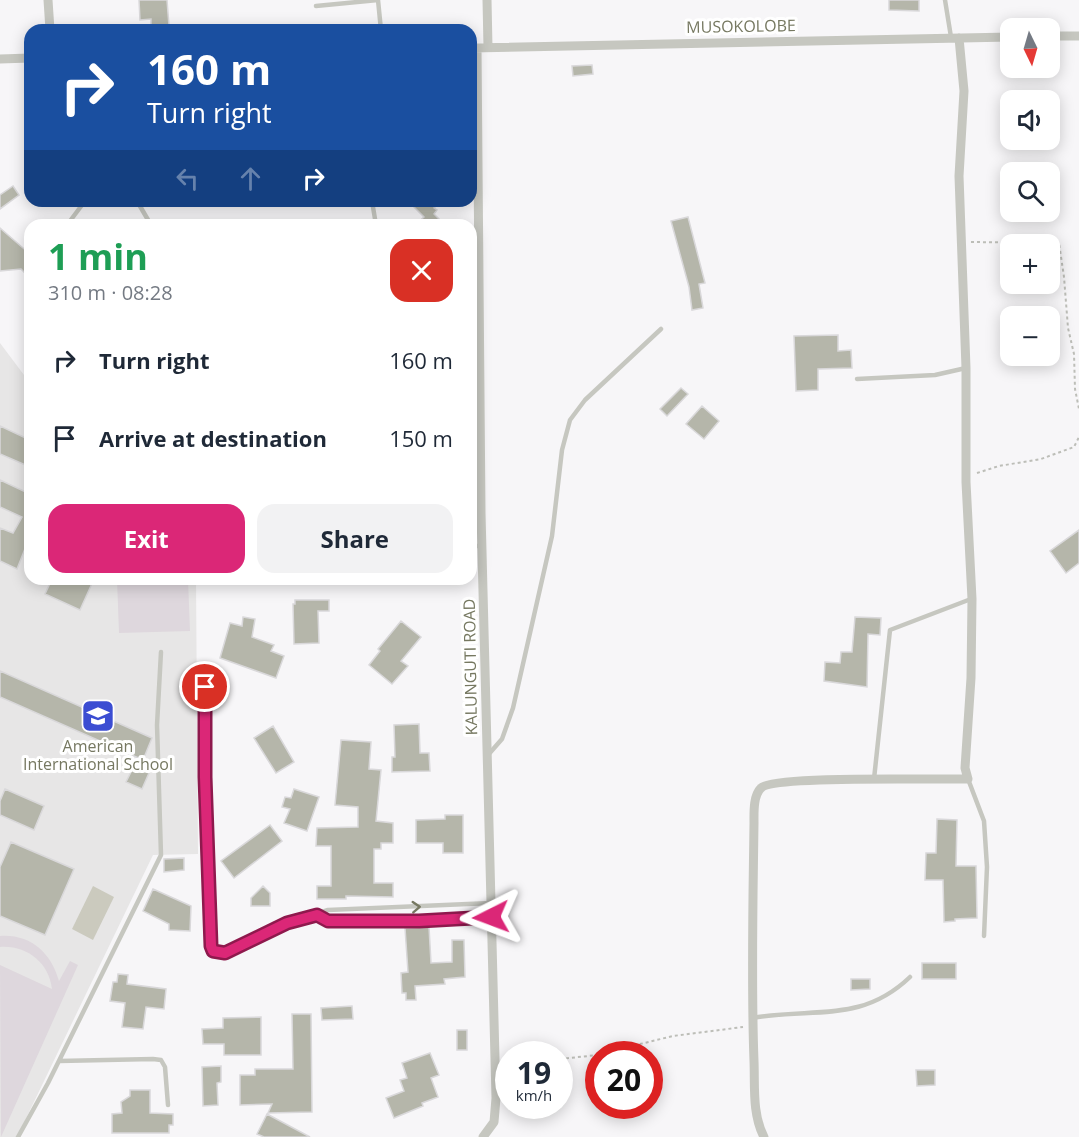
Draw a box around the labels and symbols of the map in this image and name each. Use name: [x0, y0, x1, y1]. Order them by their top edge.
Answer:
street label: MUSOKOLOBE: [686, 14, 796, 38]
north arrow: [1000, 18, 1060, 78]
street label: KALUNGUTI ROAD: [458, 598, 482, 736]
pin: [179, 661, 230, 712]
school or university icon: American International School: [80, 698, 116, 734]
place label: American International School: [23, 735, 173, 775]
position arrow: [459, 885, 523, 949]
one-way arrow: [412, 900, 421, 913]
speed limit sign: 20: [585, 1041, 663, 1119]

